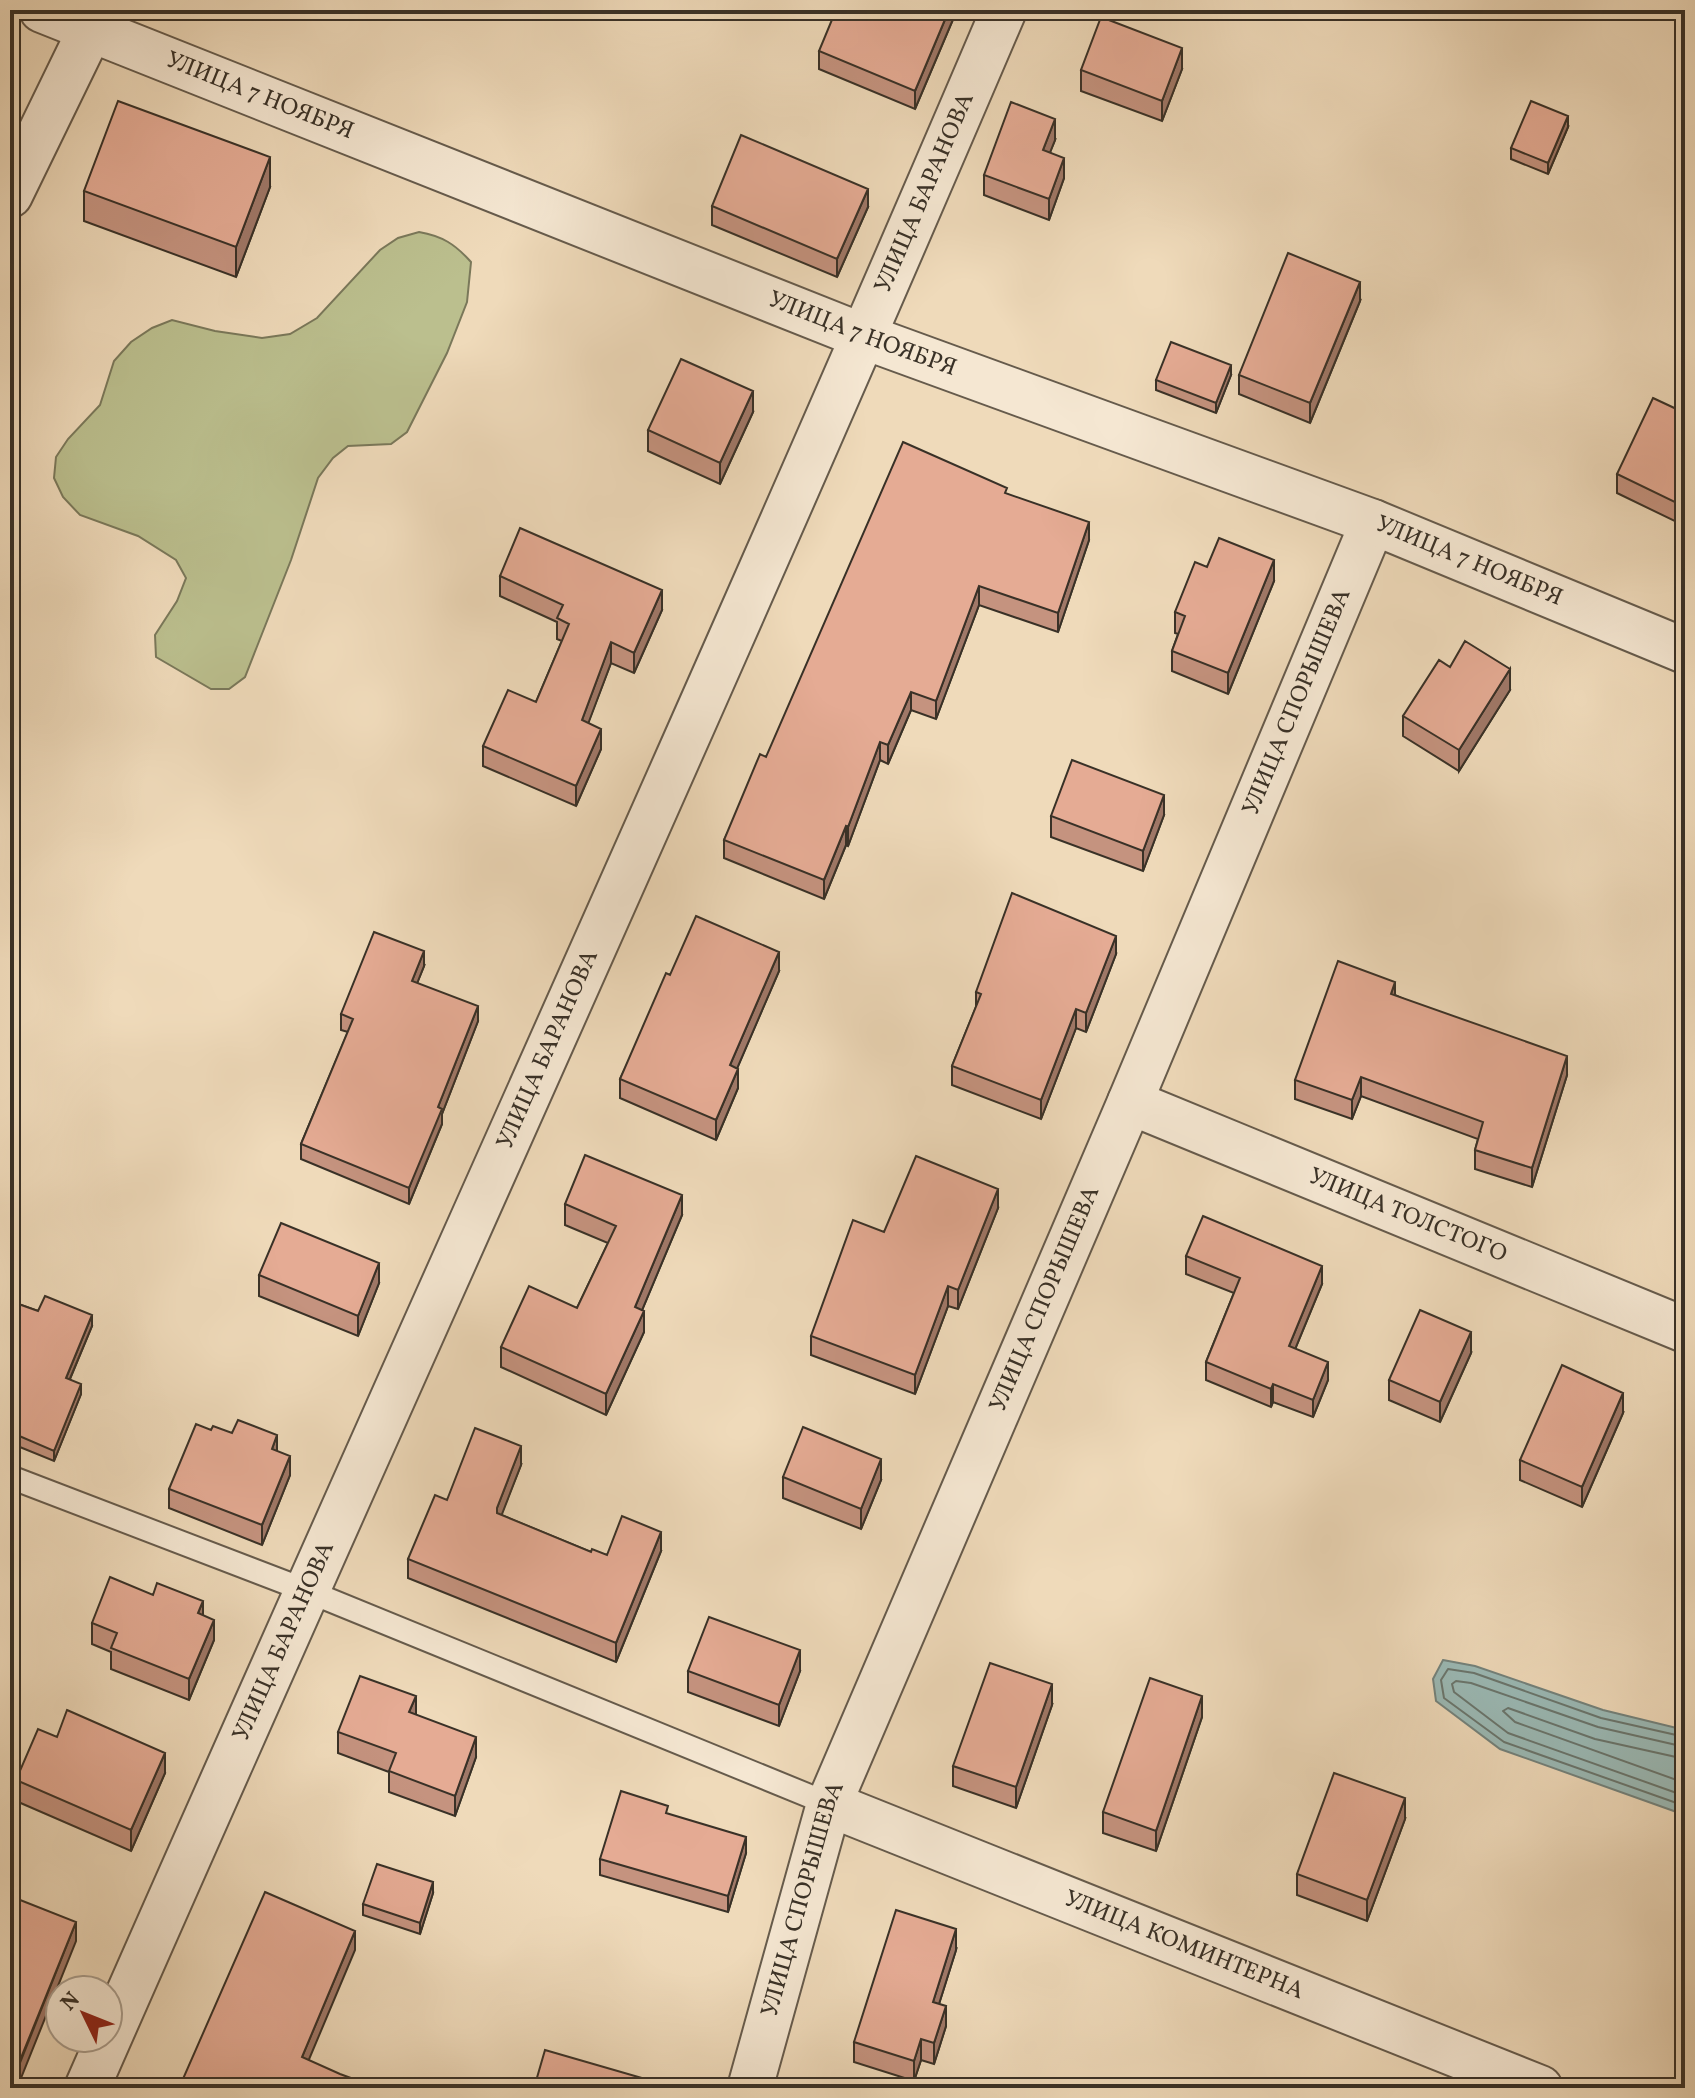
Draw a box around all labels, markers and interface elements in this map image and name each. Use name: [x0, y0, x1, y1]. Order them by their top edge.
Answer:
street label: УЛИЦА 7 НОЯБРЯ: [160, 44, 358, 149]
street label: УЛИЦА БАРАНОВА: [867, 88, 984, 299]
street label: УЛИЦА 7 НОЯБРЯ: [763, 283, 961, 386]
street label: УЛИЦА 7 НОЯБРЯ: [1370, 508, 1568, 616]
street label: УЛИЦА СПОРЫШЕВА: [1235, 583, 1360, 821]
street label: УЛИЦА БАРАНОВА: [489, 945, 608, 1155]
street label: УЛИЦА ТОЛСТОГО: [1303, 1160, 1512, 1272]
street label: УЛИЦА СПОРЫШЕВА: [982, 1181, 1109, 1418]
street label: УЛИЦА БАРАНОВА: [225, 1536, 344, 1747]
street label: УЛИЦА СПОРЫШЕВА: [754, 1776, 854, 2021]
street label: УЛИЦА КОМИНТЕРНА: [1059, 1882, 1309, 2009]
north arrow: [44, 1974, 124, 2054]
text: N: [54, 1986, 88, 2018]

